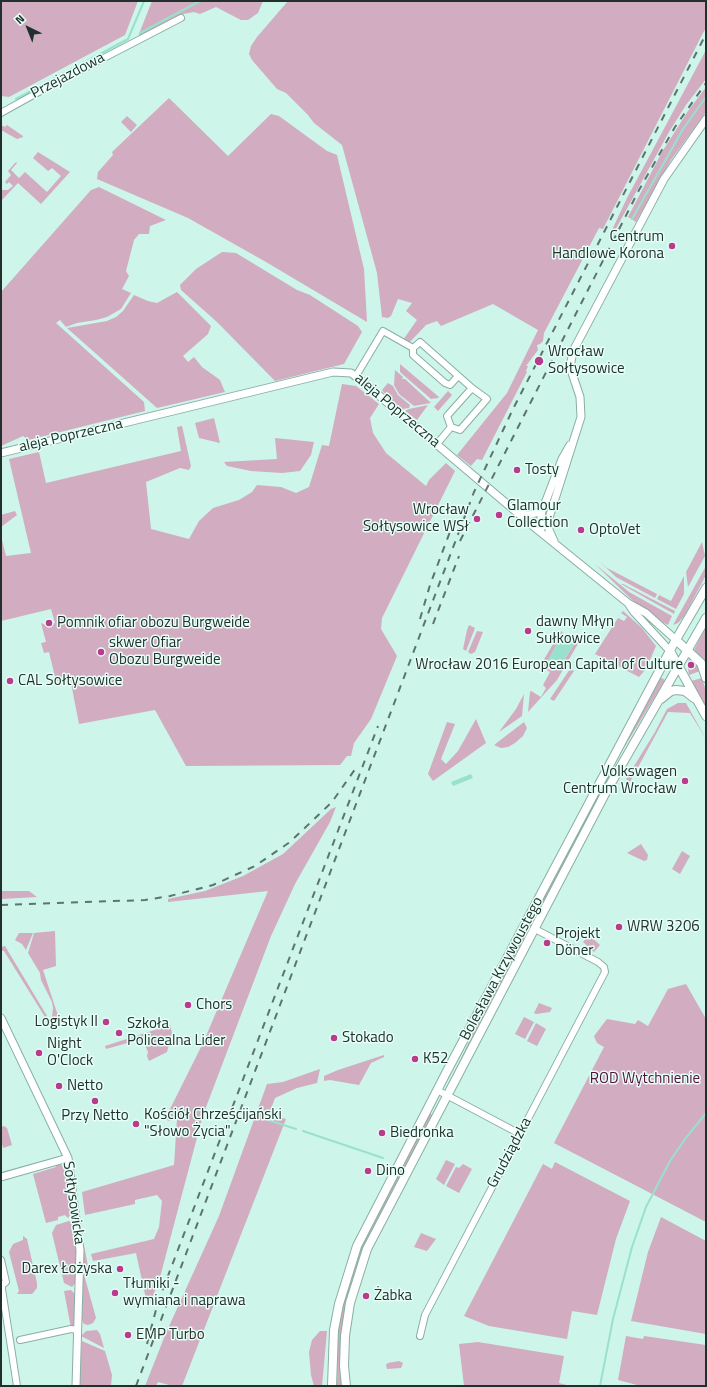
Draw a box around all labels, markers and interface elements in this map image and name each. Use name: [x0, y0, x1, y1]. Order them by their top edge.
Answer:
north arrow: [8, 8, 48, 48]
text: N: [12, 11, 28, 28]
street label: Przejazdowa: [28, 49, 108, 103]
place label: Centrum Handlowe Korona: [552, 228, 664, 263]
marker: Centrum Handlowe Korona: [667, 241, 677, 251]
place label: Wrocław Sołtysowice: [548, 343, 625, 378]
marker: Wrocław Sołtysowice: [533, 355, 545, 367]
street label: aleja Poprzeczna: [351, 370, 443, 452]
street label: aleja Poprzeczna: [17, 415, 125, 457]
place label: Tosty: [525, 461, 559, 479]
marker: Tosty: [512, 465, 522, 475]
place label: Glamour Collection: [507, 497, 568, 532]
place label: Wrocław Sołtysowice WSł: [363, 501, 469, 536]
marker: Glamour Collection: [494, 510, 504, 520]
marker: Wrocław Sołtysowice WSł: [472, 514, 482, 524]
place label: OptoVet: [589, 521, 641, 539]
marker: OptoVet: [576, 525, 586, 535]
place label: dawny Młyn Sułkowice: [536, 613, 614, 648]
place label: Pomnik ofiar obozu Burgweide: [57, 614, 250, 632]
marker: Pomnik ofiar obozu Burgweide: [44, 618, 54, 628]
marker: dawny Młyn Sułkowice: [523, 626, 533, 636]
place label: skwer Ofiar Obozu Burgweide: [109, 634, 220, 669]
marker: skwer Ofiar Obozu Burgweide: [96, 647, 106, 657]
place label: Wrocław 2016 European Capital of Culture: [415, 656, 683, 674]
marker: Wrocław 2016 European Capital of Culture: [686, 660, 696, 670]
place label: CAL Sołtysowice: [18, 672, 122, 690]
marker: CAL Sołtysowice: [5, 676, 15, 686]
place label: Volkswagen Centrum Wrocław: [563, 763, 677, 798]
marker: Volkswagen Centrum Wrocław: [680, 776, 690, 786]
street label: Bolesława Krzywoustego: [457, 894, 547, 1044]
place label: WRW 3206: [627, 918, 700, 936]
marker: WRW 3206: [614, 922, 624, 932]
place label: Projekt Döner: [555, 925, 600, 960]
marker: Projekt Döner: [542, 938, 552, 948]
place label: Chors: [196, 996, 232, 1014]
marker: Chors: [183, 1000, 193, 1010]
place label: Logistyk II: [35, 1013, 98, 1031]
place label: Szkoła Policealna Lider: [127, 1015, 226, 1050]
marker: Logistyk II: [101, 1017, 111, 1027]
marker: Szkoła Policealna Lider: [114, 1028, 124, 1038]
place label: Stokado: [342, 1029, 394, 1047]
marker: Stokado: [329, 1033, 339, 1043]
place label: Night O'Clock: [47, 1035, 93, 1070]
marker: Night O'Clock: [34, 1048, 44, 1058]
place label: K52: [423, 1050, 448, 1068]
marker: K52: [410, 1054, 420, 1064]
park label: ROD Wytchnienie: [590, 1070, 700, 1088]
place label: Netto: [67, 1077, 103, 1095]
marker: Netto: [54, 1081, 64, 1091]
marker: Przy Netto: [90, 1096, 100, 1106]
place label: Kościół Chrześcijański "Słowo Życia": [144, 1106, 282, 1141]
place label: Przy Netto: [61, 1107, 129, 1125]
street label: Grudziądzka: [484, 1115, 536, 1191]
marker: Kościół Chrześcijański "Słowo Życia": [131, 1119, 141, 1129]
place label: Biedronka: [390, 1124, 454, 1142]
marker: Biedronka: [377, 1128, 387, 1138]
street label: Sołtysowicka: [58, 1160, 88, 1246]
place label: Dino: [376, 1162, 405, 1180]
marker: Dino: [363, 1166, 373, 1176]
place label: Darex Łożyska: [22, 1260, 112, 1278]
marker: Darex Łożyska: [115, 1264, 125, 1274]
place label: Tłumiki - wymiana i naprawa: [123, 1275, 246, 1310]
place label: Żabka: [374, 1287, 412, 1305]
marker: Tłumiki - wymiana i naprawa: [110, 1288, 120, 1298]
marker: Żabka: [361, 1291, 371, 1301]
place label: EMP Turbo: [136, 1326, 205, 1344]
marker: EMP Turbo: [123, 1330, 133, 1340]

